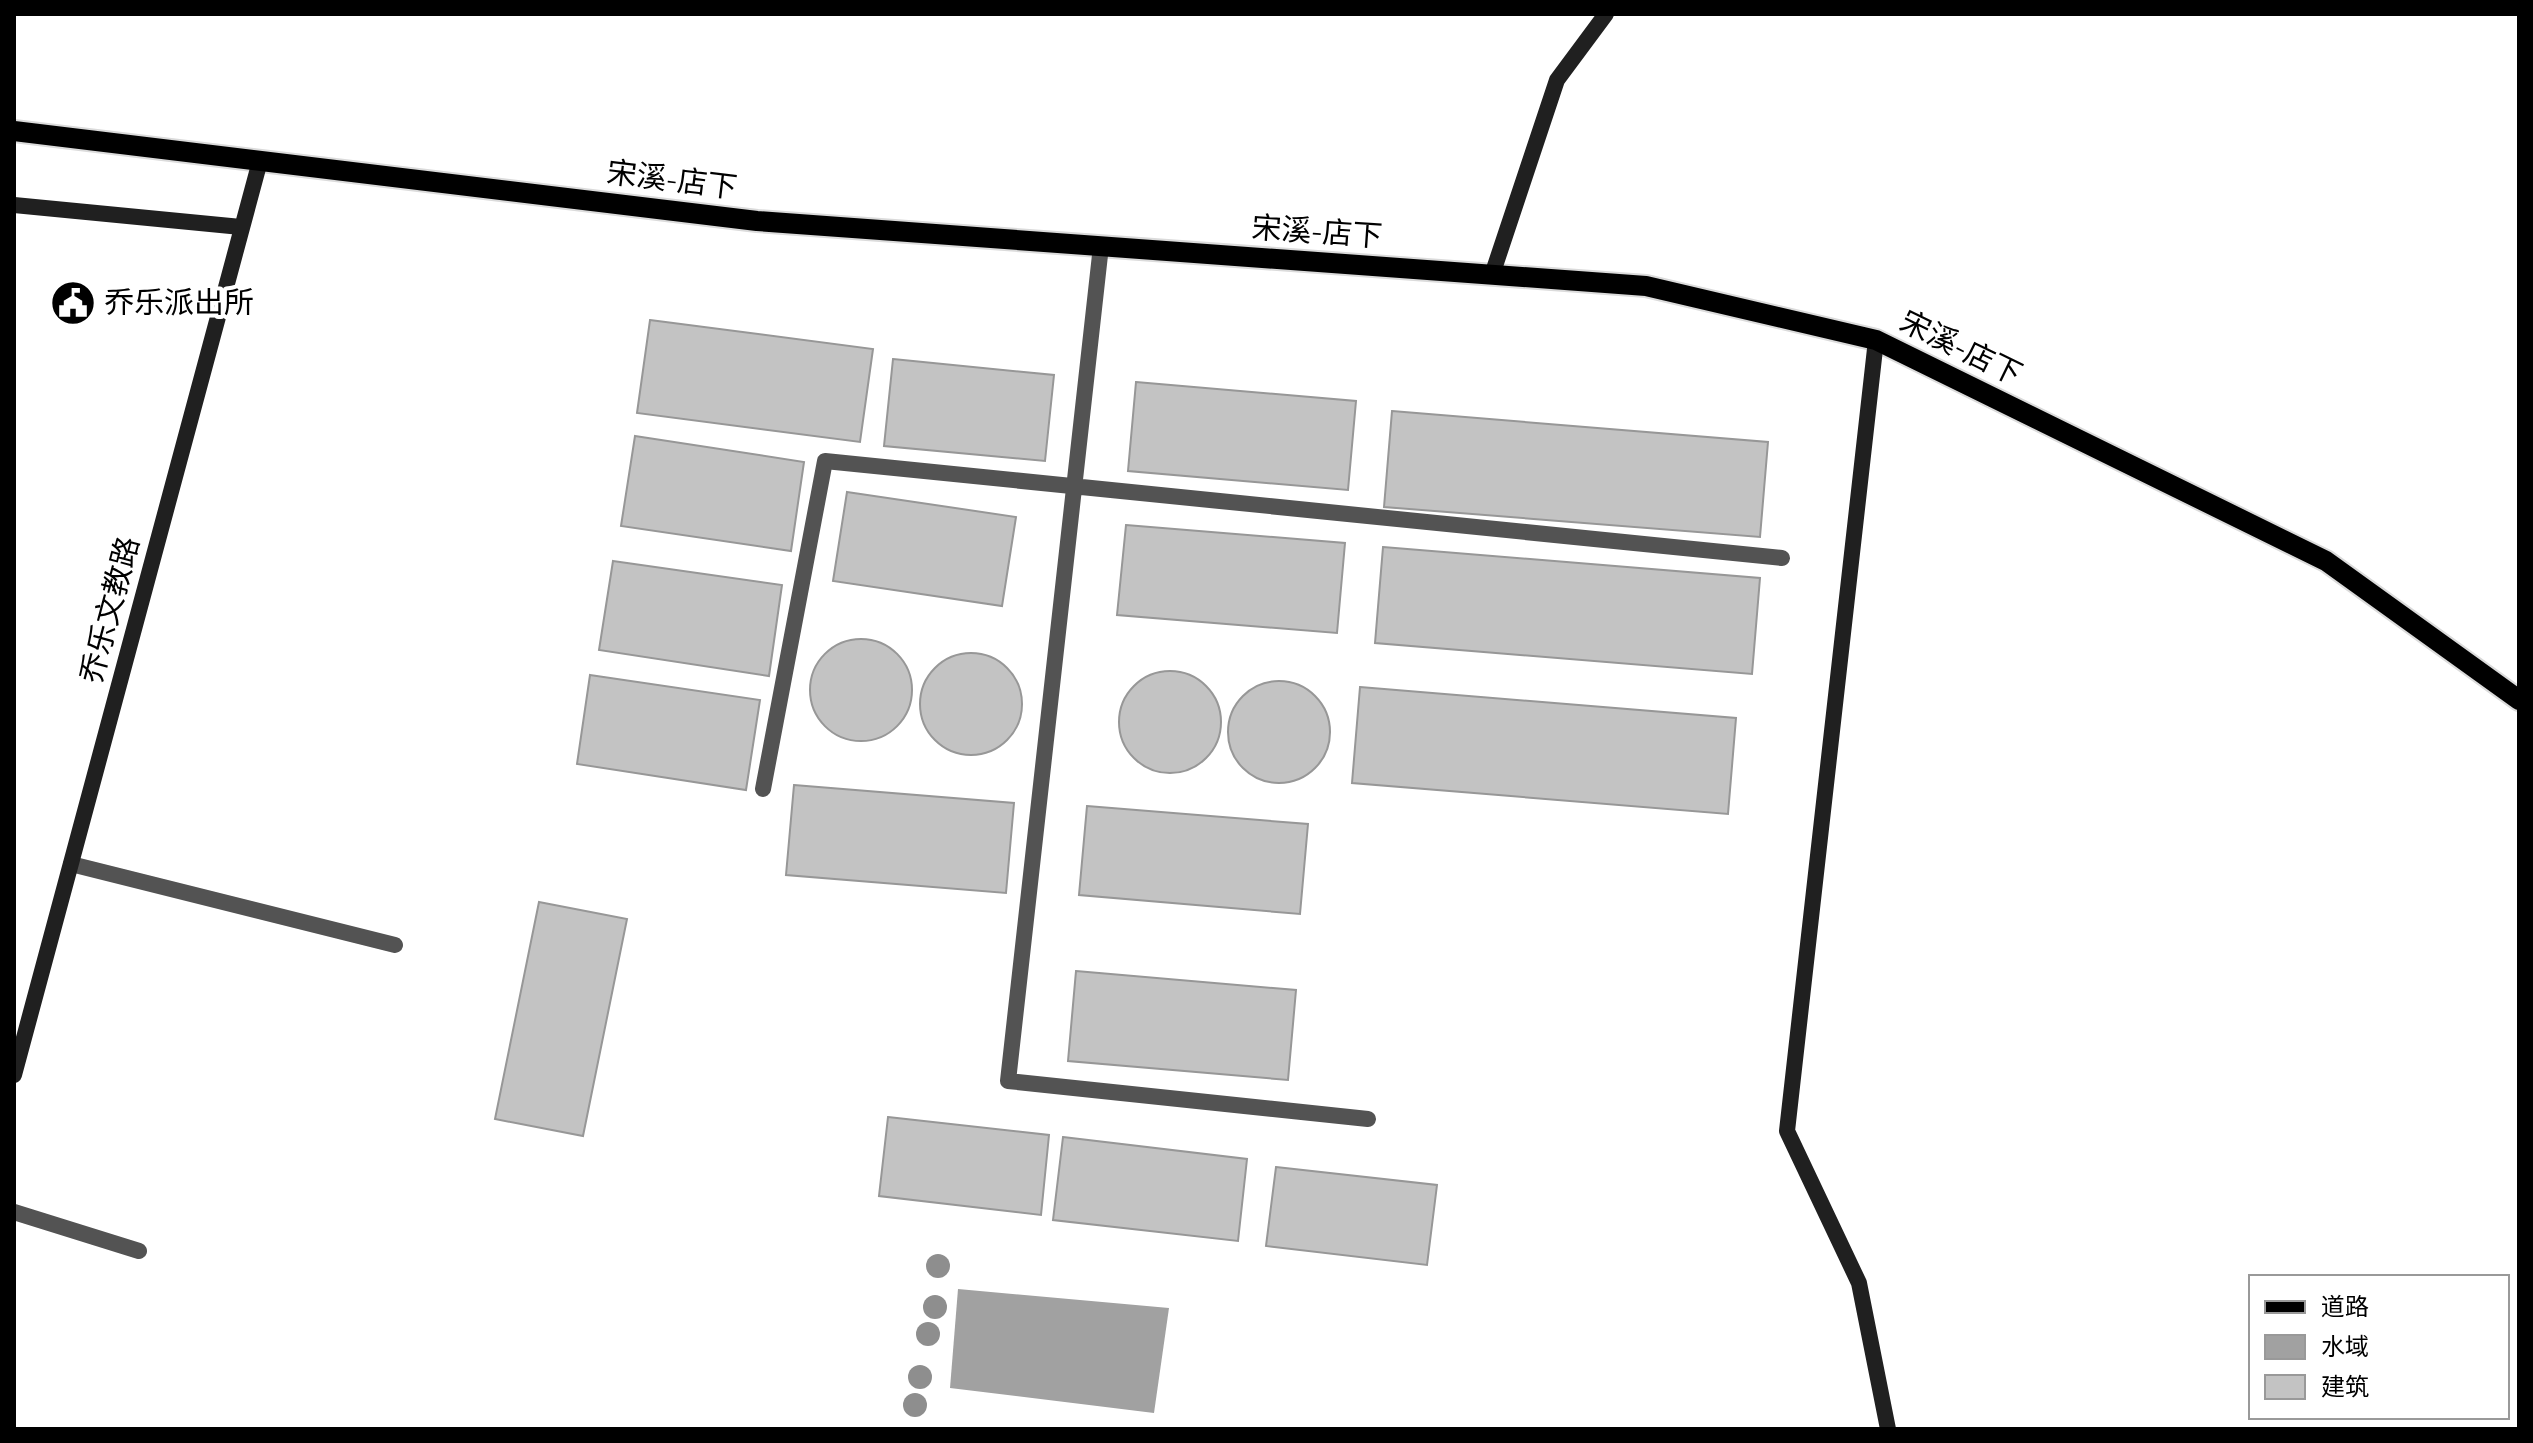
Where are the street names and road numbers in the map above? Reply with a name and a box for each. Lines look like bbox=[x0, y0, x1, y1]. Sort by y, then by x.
street label: 宋溪-店下 bbox=[605, 155, 739, 207]
street label: 宋溪-店下 bbox=[1250, 210, 1384, 256]
street label: 宋溪-店下 bbox=[1894, 304, 2027, 394]
street label: 乔乐文教路 bbox=[74, 533, 148, 687]

